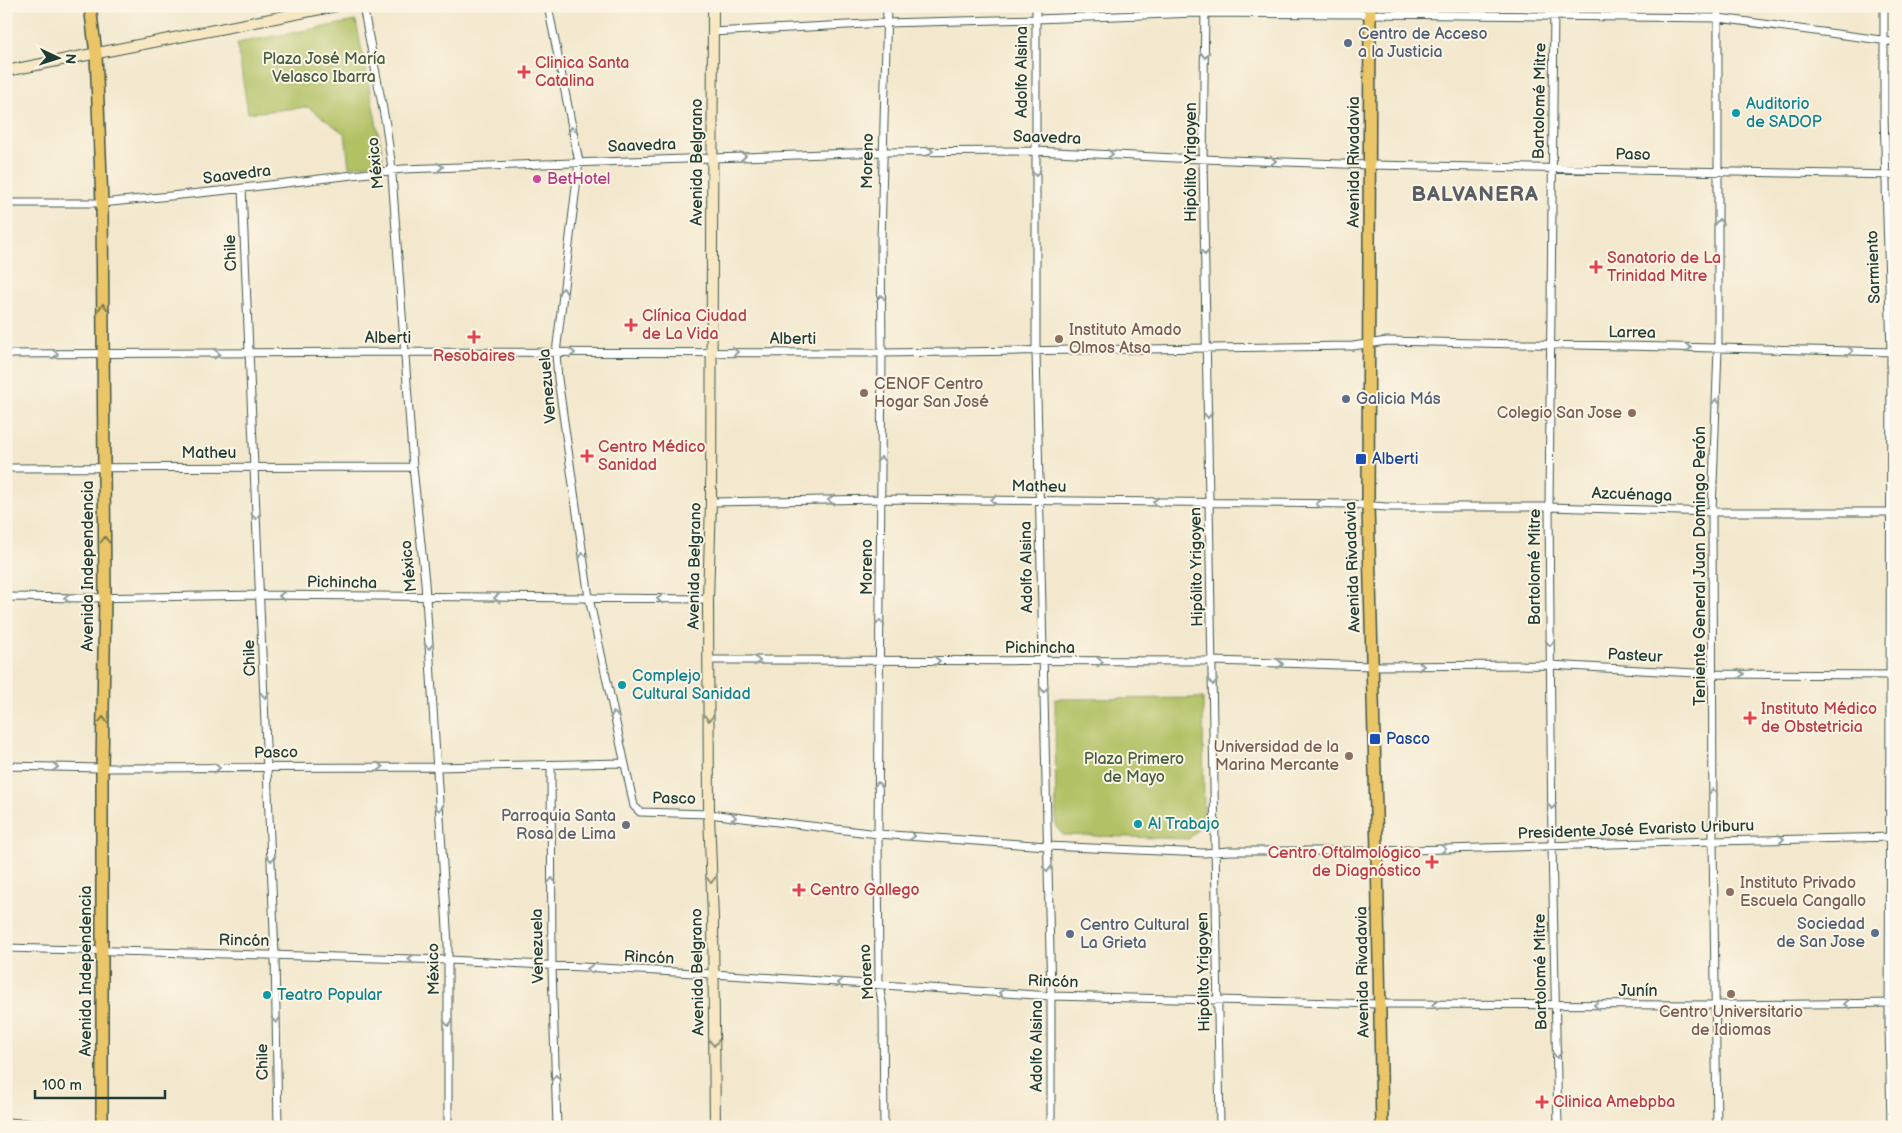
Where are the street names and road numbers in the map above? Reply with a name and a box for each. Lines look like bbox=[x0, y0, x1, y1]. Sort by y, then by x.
street label: Adolfo Alsina bbox=[1013, 26, 1032, 118]
street label: Bartolomé Mitre bbox=[1529, 42, 1551, 159]
street label: Avenida Rivadavia bbox=[1345, 96, 1364, 228]
street label: Avenida Belgrano bbox=[688, 98, 707, 226]
street label: Hipólito Yrigoyen bbox=[1182, 102, 1201, 222]
street label: Saavedra bbox=[1012, 127, 1082, 149]
street label: Moreno bbox=[858, 133, 878, 189]
street label: Saavedra bbox=[607, 135, 677, 157]
street label: México bbox=[364, 136, 388, 190]
street label: Paso bbox=[1615, 145, 1651, 165]
street label: Saavedra bbox=[202, 161, 272, 189]
street label: Sarmiento bbox=[1863, 230, 1885, 304]
street label: Chile bbox=[221, 234, 241, 272]
street label: Larrea bbox=[1608, 323, 1656, 343]
street label: Alberti bbox=[365, 329, 411, 348]
street label: Alberti bbox=[770, 330, 816, 349]
street label: Venezuela bbox=[535, 348, 561, 424]
street label: Teniente General Juan Domingo Perón bbox=[1691, 426, 1710, 706]
street label: Matheu bbox=[181, 444, 237, 463]
street label: Matheu bbox=[1011, 477, 1067, 497]
street label: Avenida Independencia bbox=[79, 480, 98, 652]
street label: Azcuénaga bbox=[1591, 484, 1673, 506]
street label: Avenida Rivadavia bbox=[1341, 501, 1365, 633]
street label: Avenida Belgrano bbox=[684, 502, 706, 630]
street label: Hipólito Yrigoyen bbox=[1186, 507, 1208, 627]
street label: Bartolomé Mitre bbox=[1526, 508, 1545, 625]
street label: Adolfo Alsina bbox=[1017, 521, 1037, 613]
street label: México bbox=[397, 539, 421, 593]
street label: Moreno bbox=[858, 539, 877, 595]
street label: Pichincha bbox=[307, 573, 377, 593]
street label: Chile bbox=[240, 639, 260, 677]
street label: Pichincha bbox=[1005, 639, 1075, 658]
street label: Pasteur bbox=[1607, 645, 1663, 667]
street label: Pasco bbox=[254, 743, 298, 763]
street label: Pasco bbox=[652, 789, 696, 809]
street label: Presidente José Evaristo Uriburu bbox=[1517, 816, 1755, 844]
street label: Avenida Independencia bbox=[77, 885, 96, 1057]
street label: Avenida Rivadavia bbox=[1352, 906, 1374, 1038]
street label: Venezuela bbox=[528, 908, 548, 984]
street label: Avenida Belgrano bbox=[687, 908, 709, 1036]
street label: Hipólito Yrigoyen bbox=[1193, 912, 1215, 1032]
street label: Bartolomé Mitre bbox=[1530, 913, 1552, 1030]
street label: Rincón bbox=[218, 931, 270, 951]
street label: México bbox=[424, 943, 444, 995]
street label: Moreno bbox=[856, 943, 878, 1001]
street label: Rincón bbox=[623, 947, 675, 969]
street label: Rincón bbox=[1027, 972, 1079, 992]
street label: Junín bbox=[1618, 982, 1658, 1001]
street label: Adolfo Alsina bbox=[1028, 1000, 1047, 1092]
street label: Chile bbox=[253, 1043, 273, 1081]

